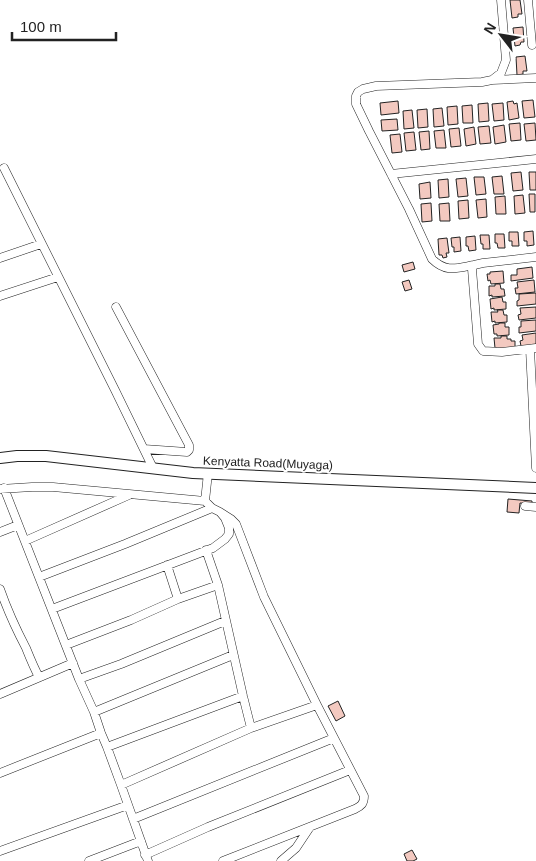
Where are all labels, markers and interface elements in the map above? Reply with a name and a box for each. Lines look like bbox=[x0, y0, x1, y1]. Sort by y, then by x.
scale bar bbox=[12, 10, 116, 42]
north arrow bbox=[476, 10, 526, 60]
text: 100 m bbox=[20, 18, 62, 35]
text: N bbox=[480, 20, 499, 37]
street label: Kenyatta Road(Muyaga) bbox=[203, 454, 333, 472]

